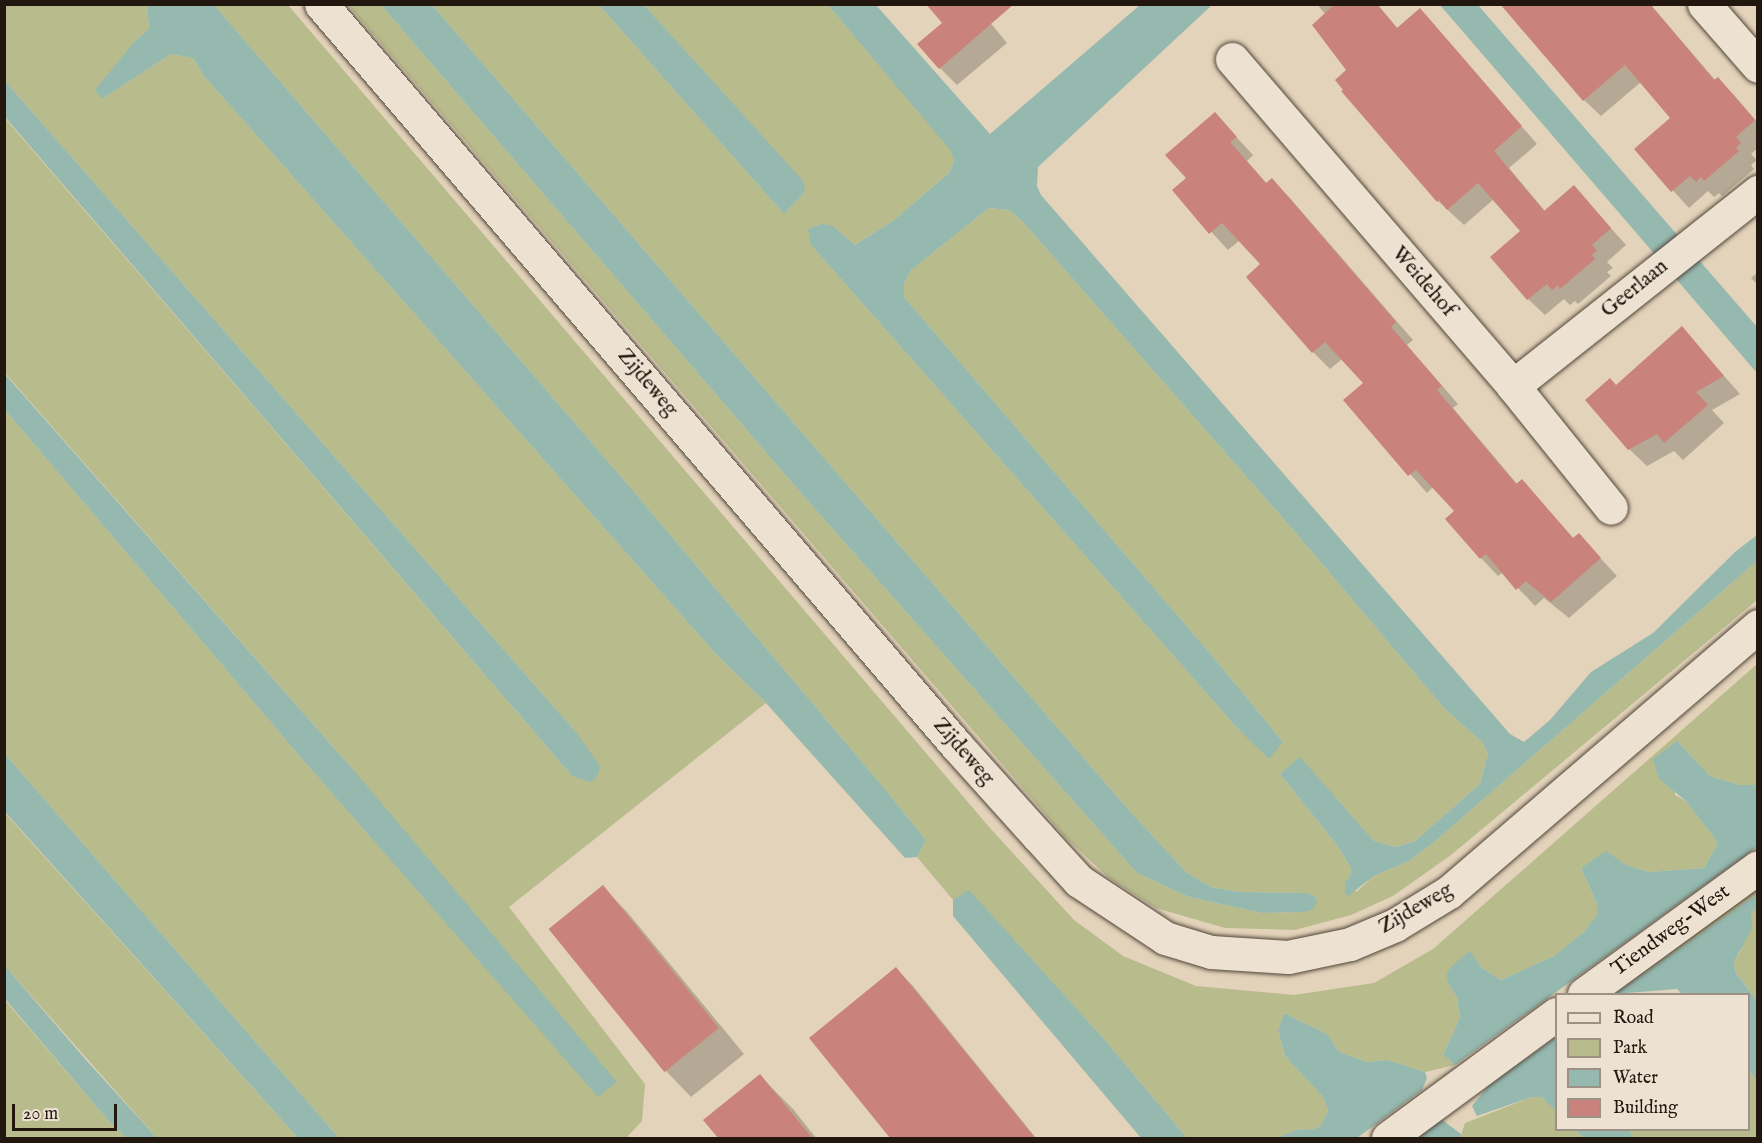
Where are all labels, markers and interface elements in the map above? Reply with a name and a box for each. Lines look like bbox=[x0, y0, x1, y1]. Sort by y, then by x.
street label: Weidehof bbox=[1386, 242, 1460, 322]
street label: Geerlaan bbox=[1596, 254, 1674, 324]
street label: Zijdeweg bbox=[611, 344, 683, 422]
street label: Zijdeweg bbox=[927, 713, 999, 791]
street label: Zijdeweg bbox=[1375, 878, 1457, 940]
street label: Tiendweg-West bbox=[1607, 880, 1735, 982]
legend bbox=[1555, 993, 1750, 1131]
text: Road bbox=[1613, 1007, 1654, 1030]
text: Park bbox=[1613, 1037, 1647, 1060]
text: Water bbox=[1613, 1067, 1658, 1090]
scale bar bbox=[15, 1092, 120, 1130]
text: Building bbox=[1613, 1097, 1678, 1120]
text: 20 m bbox=[23, 1103, 58, 1126]

